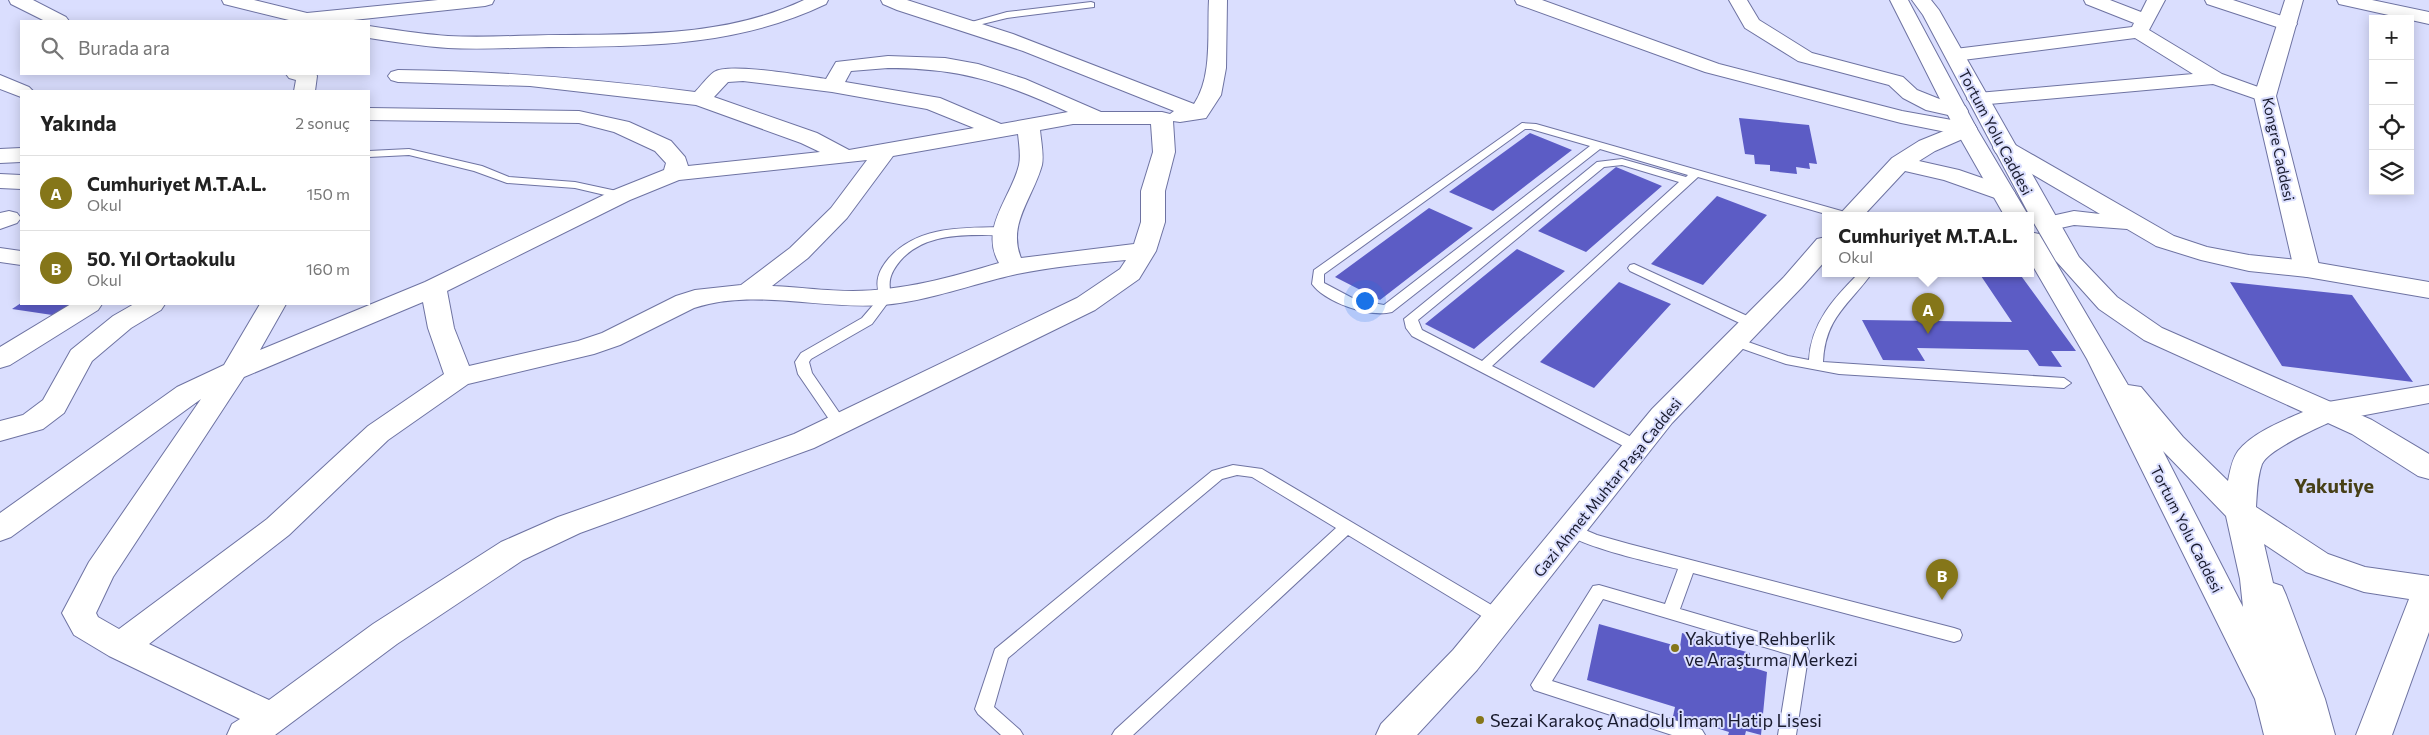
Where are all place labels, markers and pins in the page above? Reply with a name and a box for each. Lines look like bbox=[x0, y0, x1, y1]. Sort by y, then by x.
pin: A bbox=[1912, 293, 1944, 334]
pin: B bbox=[1926, 559, 1958, 600]
place label: Yakutiye Rehberlik ve Araştırma Merkezi bbox=[1685, 627, 1858, 670]
marker: Yakutiye Rehberlik ve Araştırma Merkezi bbox=[1669, 642, 1681, 654]
place label: Sezai Karakoç Anadolu İmam Hatip Lisesi bbox=[1490, 709, 1822, 731]
marker: Sezai Karakoç Anadolu İmam Hatip Lisesi bbox=[1474, 714, 1486, 726]

